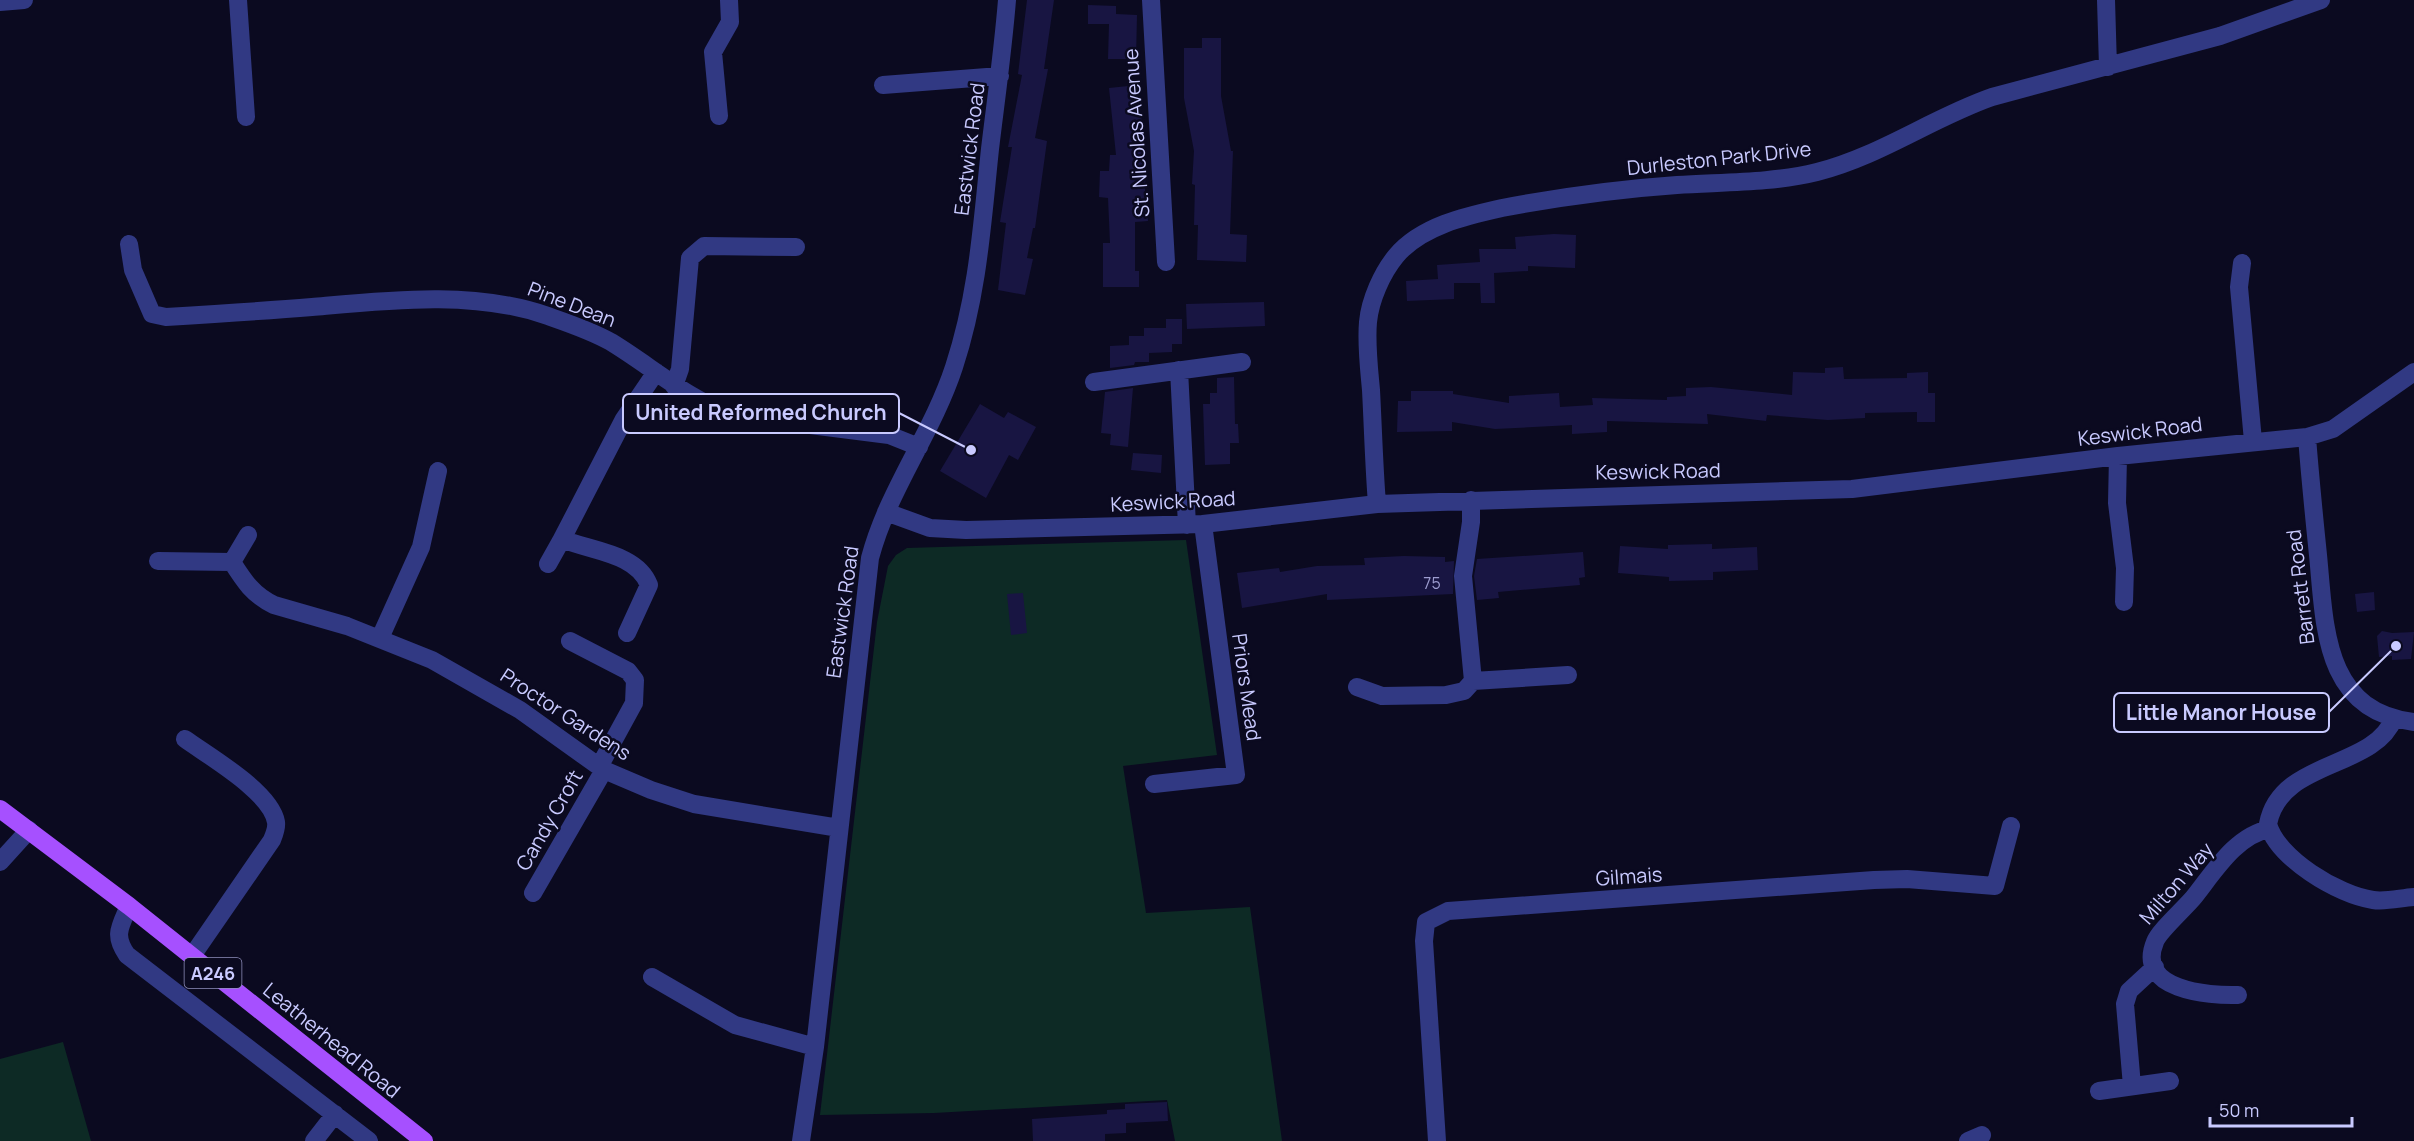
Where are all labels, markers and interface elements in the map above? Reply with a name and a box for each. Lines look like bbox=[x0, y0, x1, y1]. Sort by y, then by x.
street label: St. Nicolas Avenue bbox=[1117, 48, 1155, 218]
street label: Eastwick Road bbox=[947, 81, 991, 217]
street label: Durleston Park Drive bbox=[1625, 135, 1813, 181]
street label: Pine Dean bbox=[524, 275, 620, 333]
callout: United Reformed Church bbox=[623, 394, 899, 433]
text: United Reformed Church bbox=[635, 398, 887, 426]
street label: Keswick Road bbox=[2076, 410, 2204, 452]
street label: Keswick Road bbox=[1595, 456, 1721, 486]
street label: Keswick Road bbox=[1110, 484, 1236, 518]
street label: Barrett Road bbox=[2280, 528, 2320, 646]
street label: Eastwick Road bbox=[819, 544, 865, 680]
house number: 75 bbox=[1423, 572, 1441, 594]
street label: Priors Mead bbox=[1226, 631, 1268, 743]
street label: Proctor Gardens bbox=[496, 662, 636, 766]
callout: Little Manor House bbox=[2114, 693, 2329, 732]
text: Little Manor House bbox=[2126, 698, 2316, 726]
street label: Candy Croft bbox=[509, 765, 589, 875]
street label: Milton Way bbox=[2133, 836, 2219, 930]
street label: Gilmais bbox=[1595, 860, 1663, 892]
road number: A246 bbox=[184, 958, 242, 988]
street label: Leatherhead Road bbox=[258, 976, 406, 1104]
scale bar bbox=[2210, 1090, 2352, 1128]
text: 50 m bbox=[2219, 1098, 2259, 1122]

